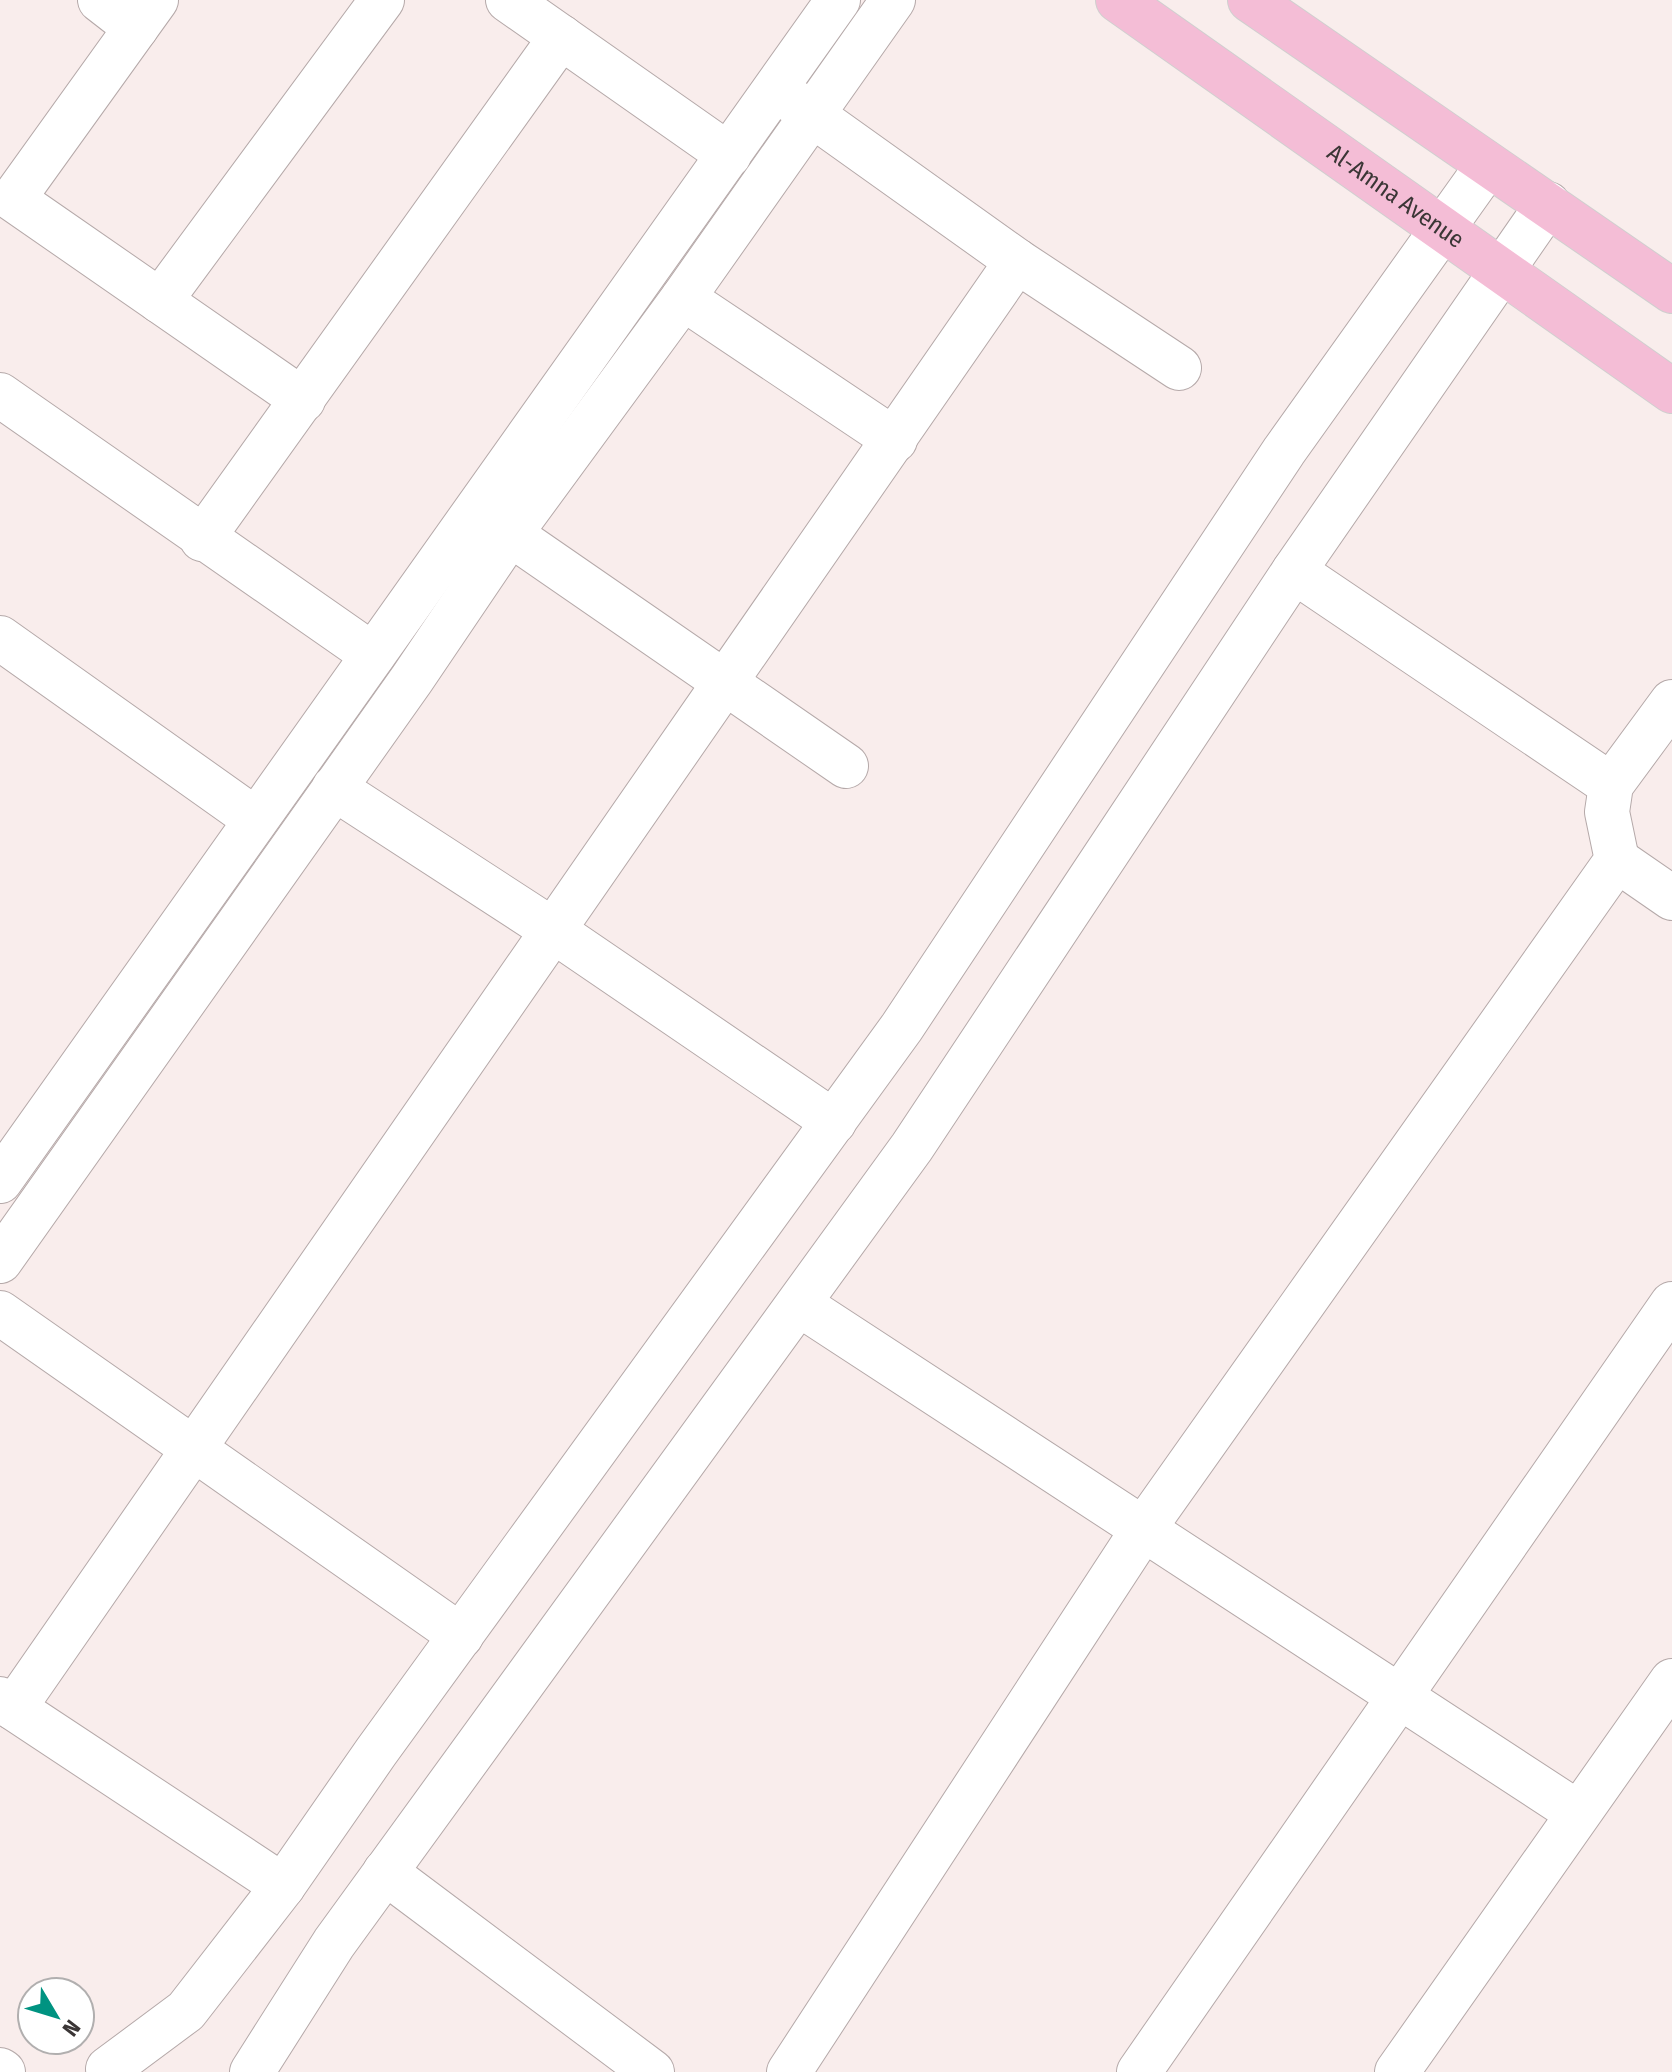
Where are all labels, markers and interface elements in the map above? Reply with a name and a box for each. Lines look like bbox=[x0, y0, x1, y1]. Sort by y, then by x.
street label: Al-Amna Avenue bbox=[1322, 138, 1469, 254]
north arrow bbox=[16, 1976, 96, 2056]
text: N bbox=[57, 2014, 86, 2042]

